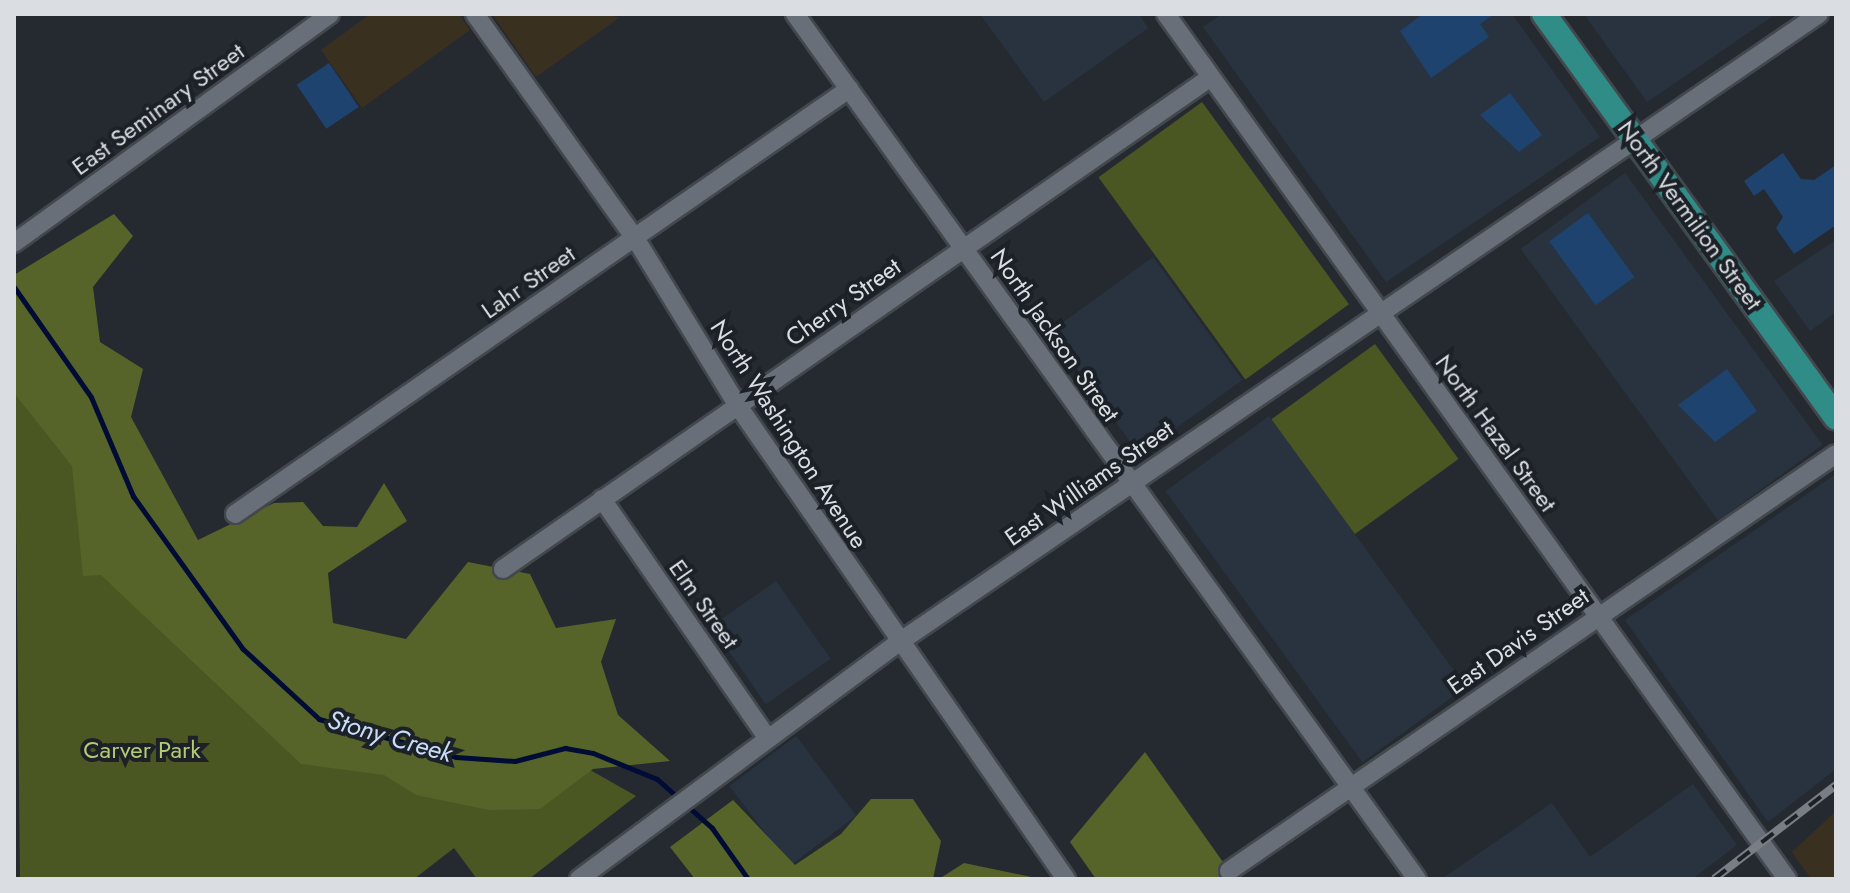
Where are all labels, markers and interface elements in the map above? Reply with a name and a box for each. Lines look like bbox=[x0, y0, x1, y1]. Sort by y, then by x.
street label: East Seminary Street bbox=[66, 37, 250, 181]
street label: North Vermilion Street bbox=[1612, 115, 1768, 315]
street label: Lahr Street bbox=[476, 239, 580, 325]
street label: North Jackson Street bbox=[985, 243, 1125, 427]
street label: Cherry Street bbox=[780, 252, 906, 352]
street label: North Washington Avenue bbox=[704, 314, 874, 554]
street label: North Hazel Street bbox=[1429, 349, 1563, 517]
street label: East Williams Street bbox=[999, 414, 1179, 552]
street label: Elm Street bbox=[663, 554, 745, 654]
street label: East Davis Street bbox=[1442, 582, 1594, 700]
water label: Stony Creek bbox=[324, 704, 456, 770]
park label: Carver Park bbox=[83, 736, 201, 764]

